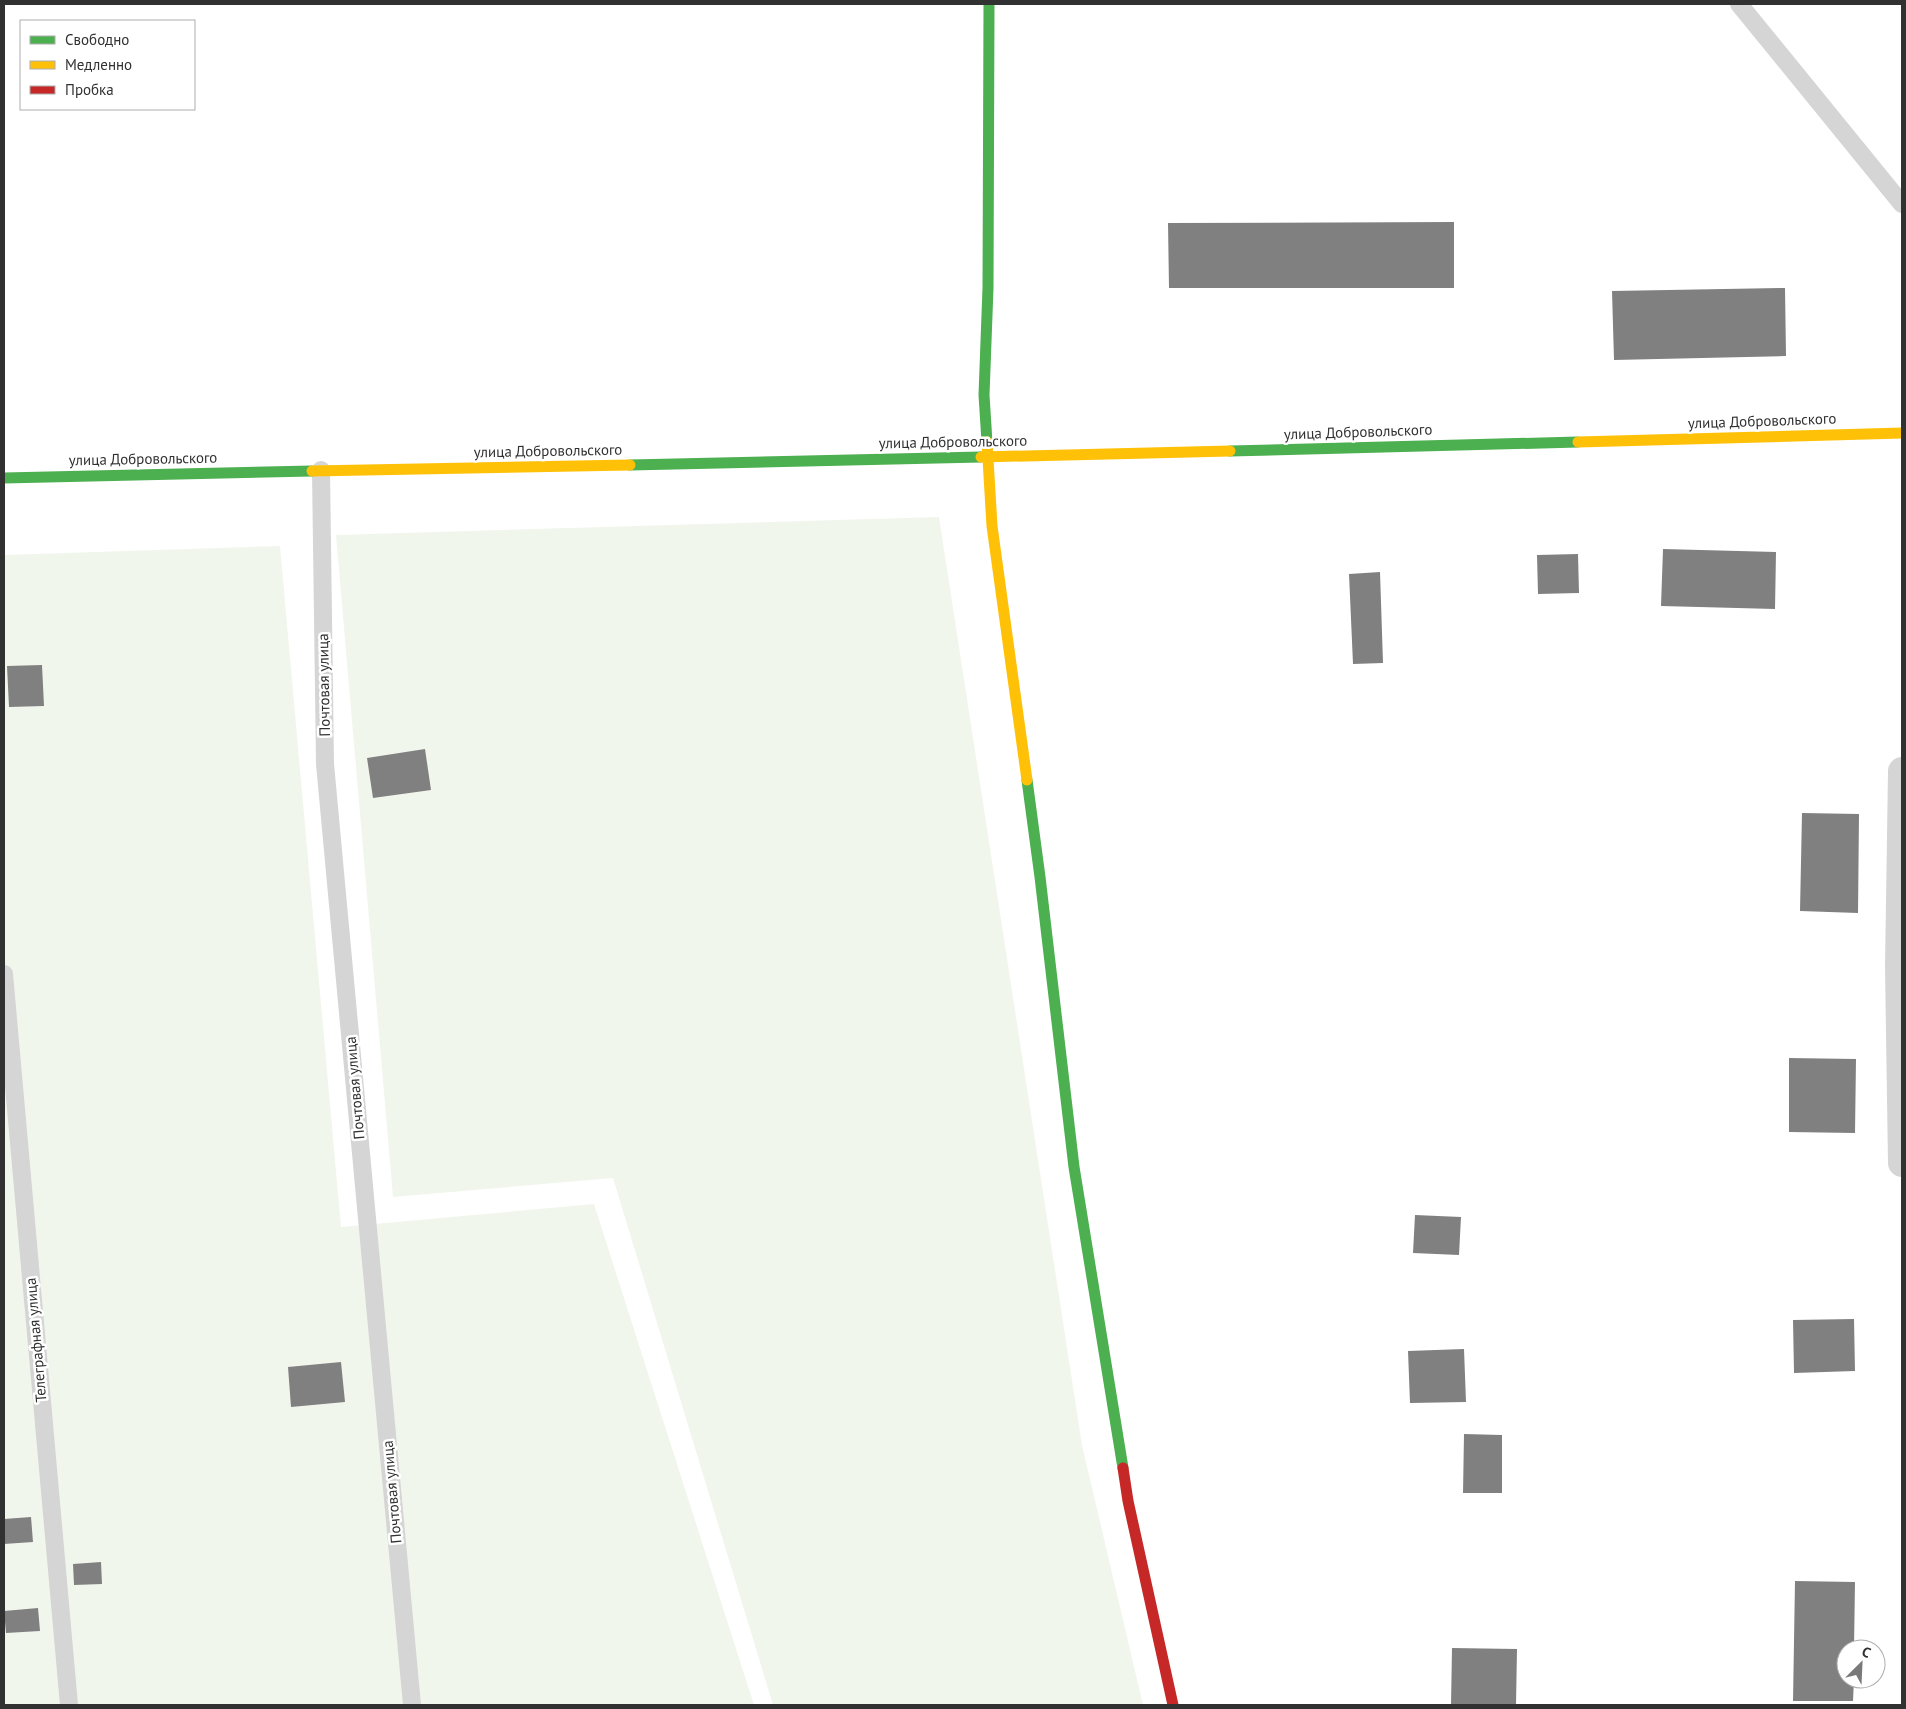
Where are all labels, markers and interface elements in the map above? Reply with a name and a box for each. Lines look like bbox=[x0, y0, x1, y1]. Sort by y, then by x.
legend bbox=[20, 20, 195, 110]
text: Свободно bbox=[65, 30, 129, 49]
text: Медленно bbox=[65, 55, 132, 74]
text: Пробка bbox=[65, 80, 114, 99]
street label: улица Добровольского bbox=[1687, 408, 1837, 433]
street label: улица Добровольского bbox=[1283, 419, 1433, 444]
street label: улица Добровольского bbox=[879, 431, 1027, 452]
street label: улица Добровольского bbox=[474, 440, 622, 461]
street label: улица Добровольского bbox=[69, 448, 217, 469]
street label: Почтовая улица bbox=[313, 633, 334, 737]
street label: Почтовая улица bbox=[341, 1036, 368, 1140]
street label: Телеграфная улица bbox=[21, 1277, 50, 1403]
street label: Почтовая улица bbox=[378, 1440, 405, 1544]
north arrow bbox=[1836, 1639, 1886, 1689]
text: С bbox=[1859, 1642, 1874, 1662]

